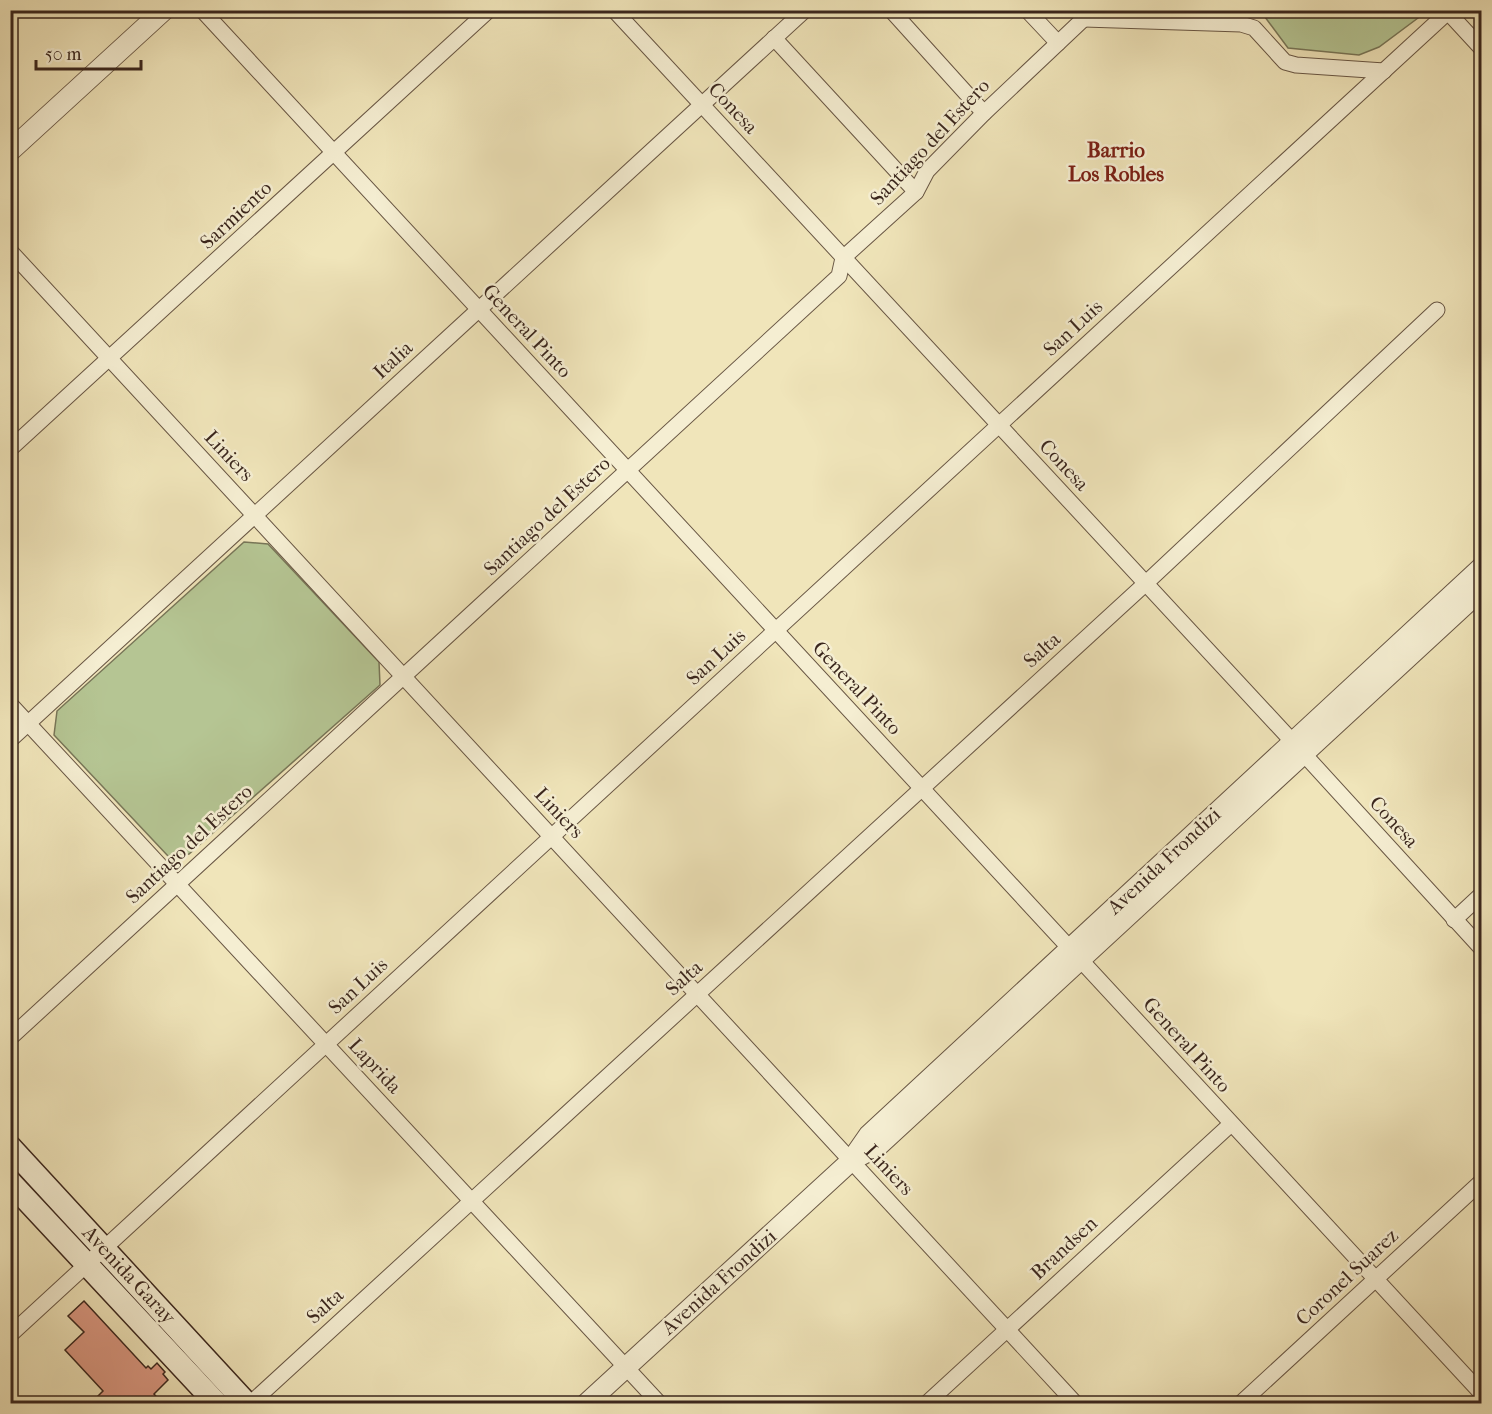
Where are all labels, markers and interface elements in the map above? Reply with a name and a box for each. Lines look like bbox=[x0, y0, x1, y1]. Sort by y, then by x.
scale bar bbox=[36, 33, 141, 71]
text: 50 m bbox=[45, 44, 82, 65]
street label: Santiago del Estero bbox=[866, 74, 994, 210]
street label: Conesa bbox=[704, 78, 763, 139]
district label: Barrio Los Robles bbox=[1068, 138, 1164, 186]
street label: Sarmiento bbox=[196, 176, 276, 254]
street label: General Pinto bbox=[478, 279, 576, 383]
street label: San Luis bbox=[1039, 295, 1107, 361]
street label: Italia bbox=[369, 336, 418, 384]
street label: Liniers bbox=[200, 426, 258, 486]
street label: Conesa bbox=[1035, 435, 1094, 496]
street label: Santiago del Estero bbox=[479, 452, 615, 580]
street label: San Luis bbox=[682, 624, 750, 690]
street label: Salta bbox=[1019, 627, 1066, 672]
street label: General Pinto bbox=[808, 636, 906, 740]
street label: Santiago del Estero bbox=[121, 780, 257, 908]
street label: Liniers bbox=[530, 783, 588, 843]
street label: Conesa bbox=[1365, 791, 1424, 853]
street label: Avenida Frondizi bbox=[1102, 803, 1225, 920]
street label: San Luis bbox=[324, 953, 392, 1019]
street label: Salta bbox=[661, 955, 708, 1000]
street label: General Pinto bbox=[1138, 993, 1236, 1097]
street label: Laprida bbox=[344, 1034, 407, 1099]
street label: Liniers bbox=[860, 1140, 918, 1200]
street label: Brandsen bbox=[1026, 1211, 1102, 1284]
street label: Avenida Garay bbox=[77, 1221, 181, 1330]
street label: Coronel Suarez bbox=[1291, 1224, 1403, 1330]
street label: Avenida Frondizi bbox=[656, 1225, 781, 1340]
street label: Salta bbox=[302, 1283, 349, 1328]

